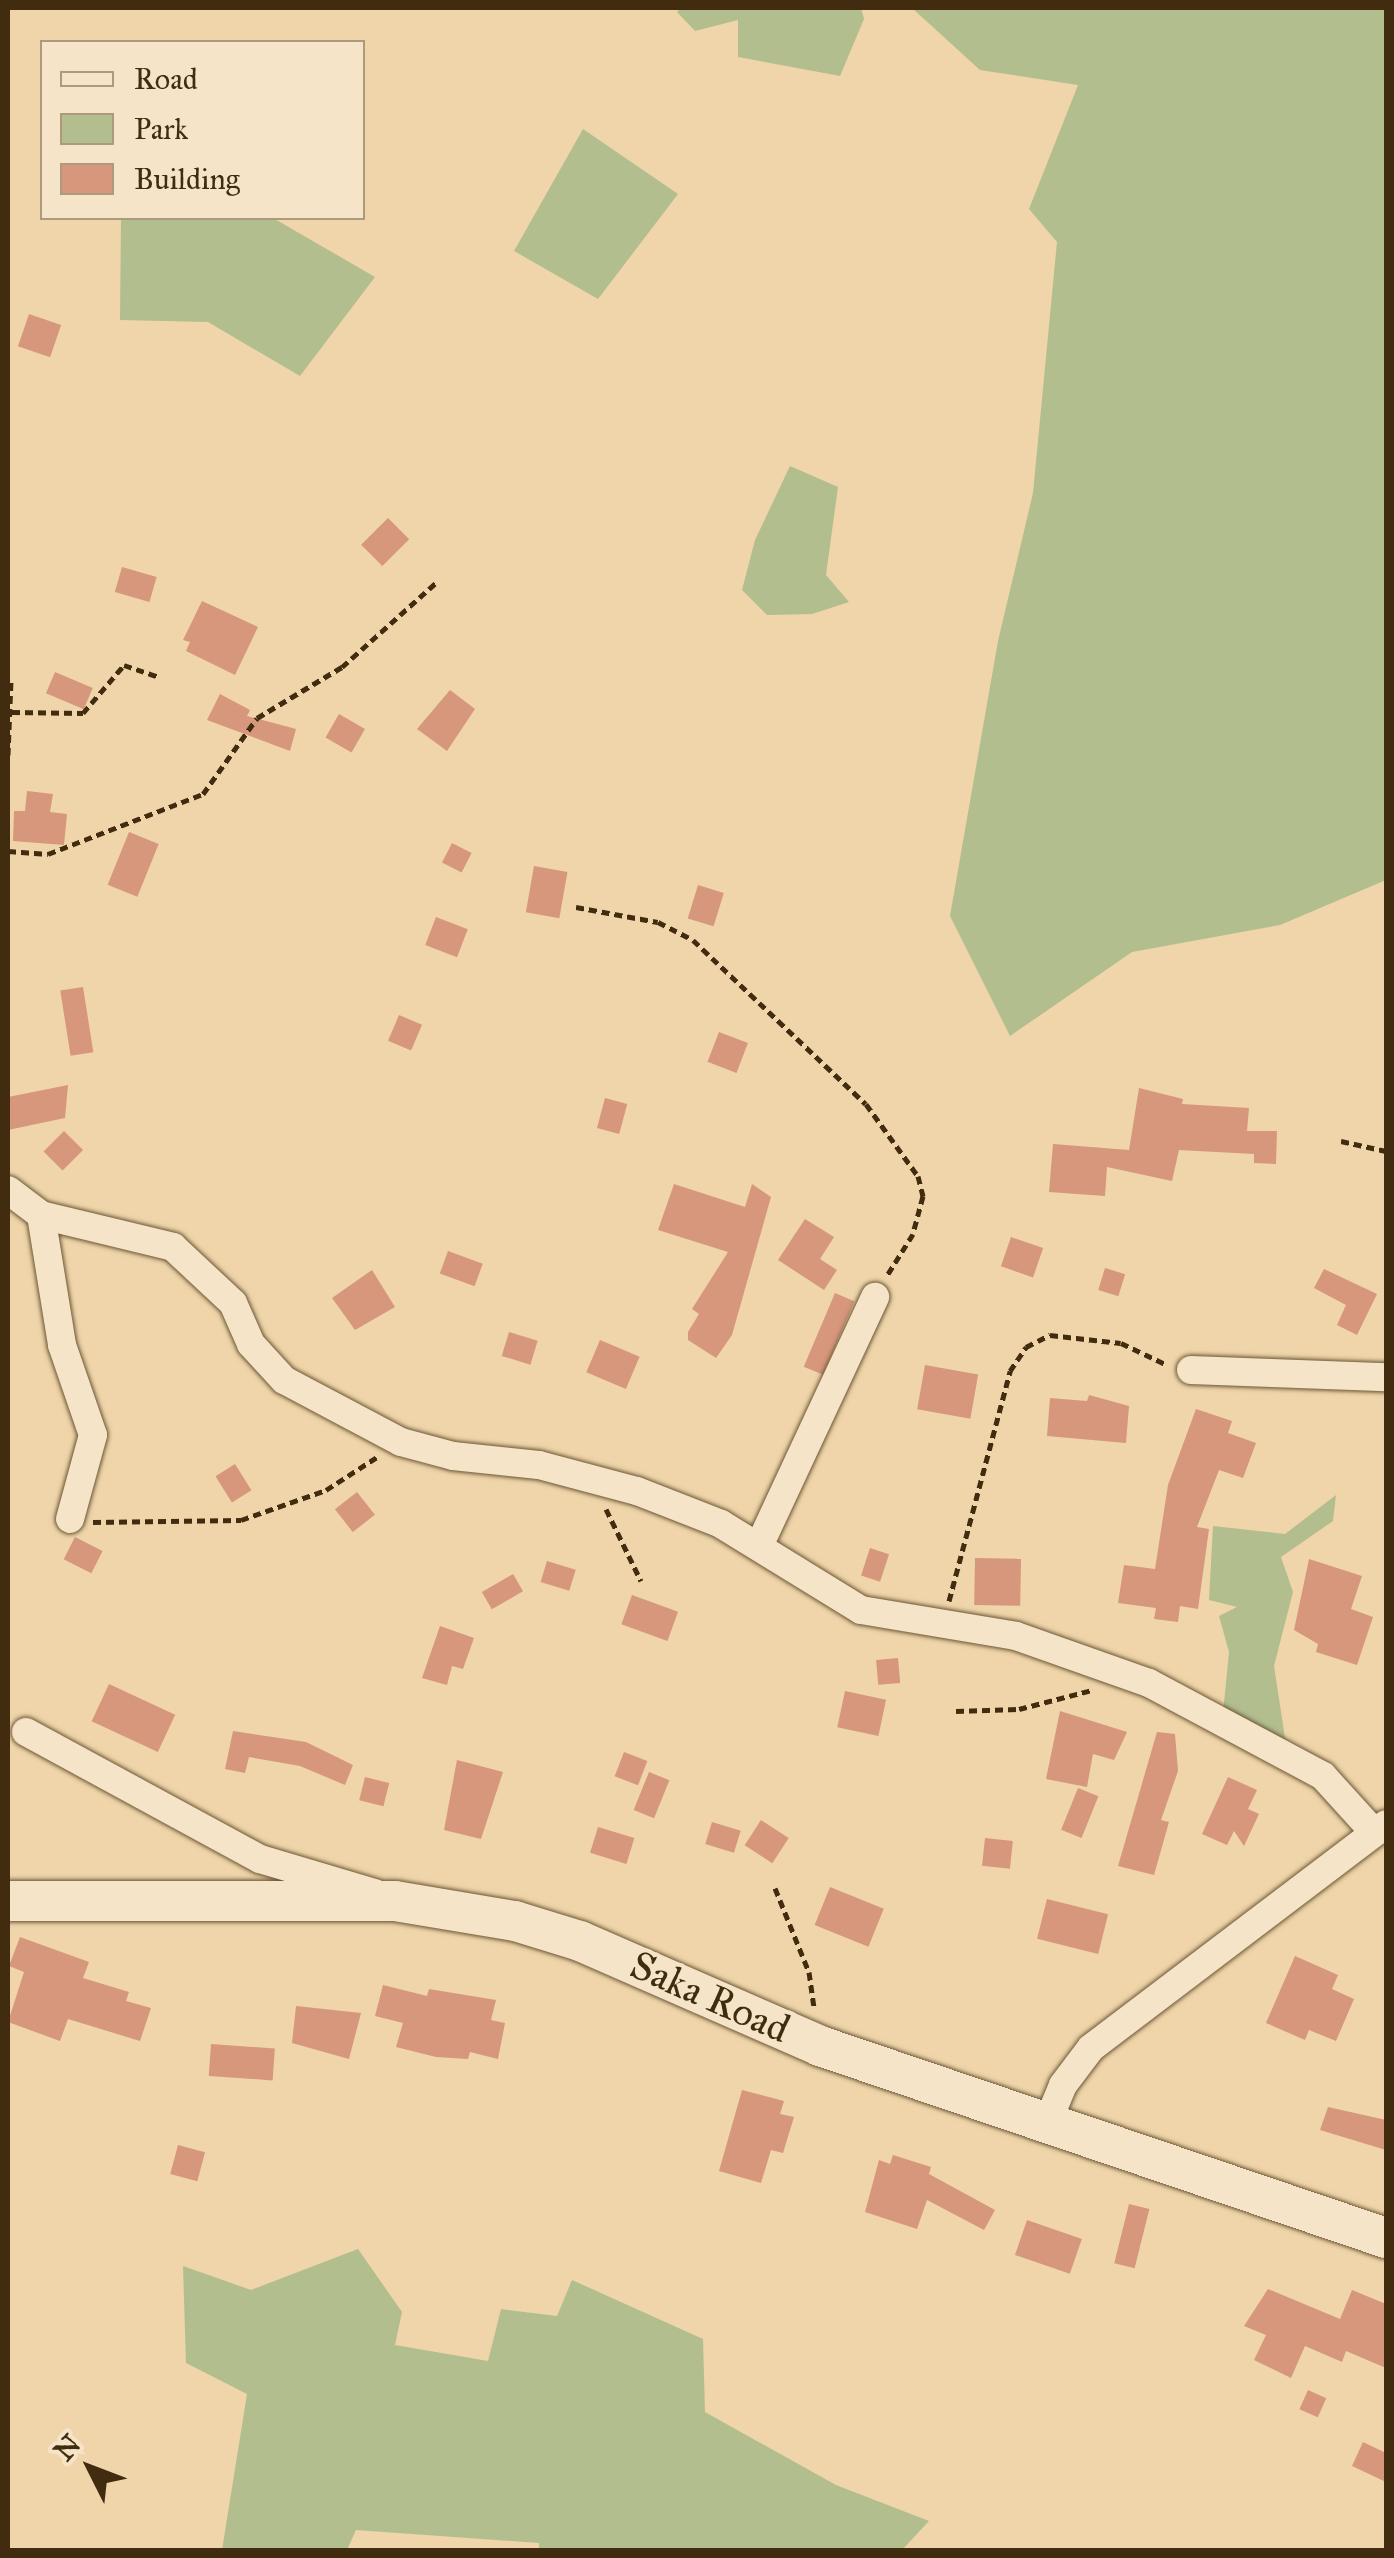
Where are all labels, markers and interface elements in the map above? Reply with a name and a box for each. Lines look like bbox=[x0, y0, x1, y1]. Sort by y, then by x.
legend bbox=[40, 40, 365, 220]
text: Road bbox=[134, 61, 198, 97]
text: Park bbox=[134, 111, 188, 147]
text: Building bbox=[134, 161, 240, 197]
street label: Saka Road bbox=[623, 1941, 797, 2053]
north arrow bbox=[40, 2418, 140, 2518]
text: N bbox=[46, 2427, 88, 2468]

